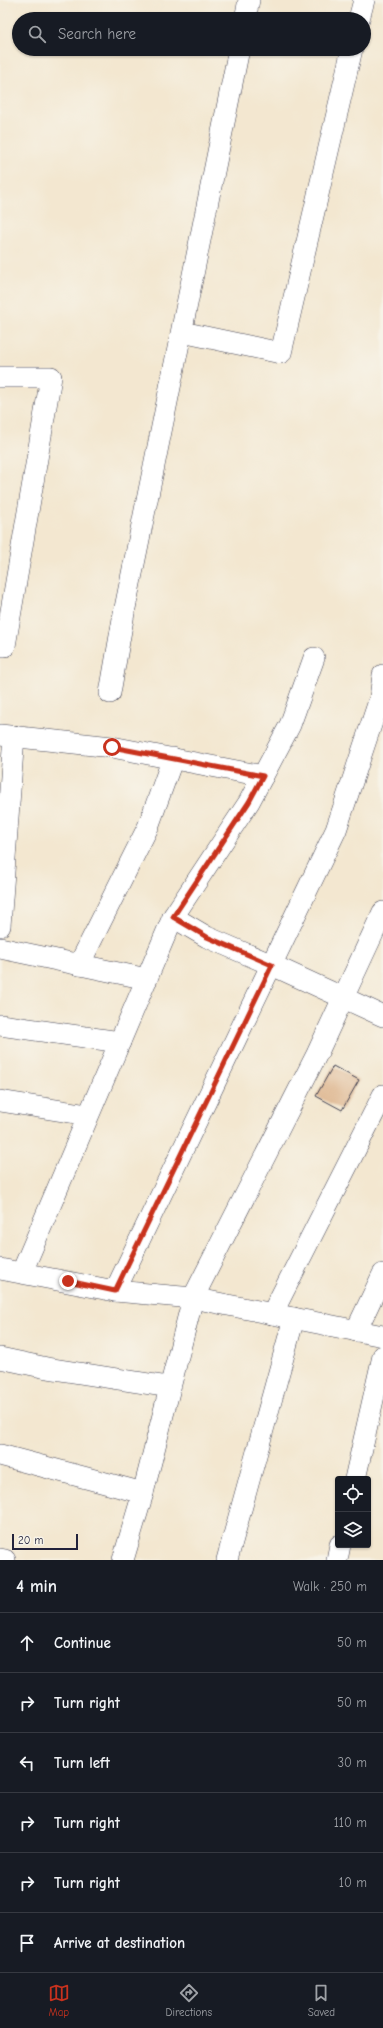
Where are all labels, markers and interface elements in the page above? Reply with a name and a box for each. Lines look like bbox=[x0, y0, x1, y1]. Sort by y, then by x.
search box bbox=[12, 12, 371, 56]
icon: search bbox=[26, 23, 48, 45]
text: Search here bbox=[58, 25, 136, 43]
route start bbox=[103, 738, 121, 756]
route end bbox=[59, 1272, 77, 1290]
map controls bbox=[335, 1476, 371, 1548]
button: locate bbox=[335, 1476, 371, 1512]
button: layers bbox=[335, 1512, 371, 1548]
scale bar bbox=[12, 1532, 78, 1551]
text: 20 m bbox=[18, 1534, 43, 1547]
text: 4 min bbox=[16, 1577, 57, 1596]
text: Walk · 250 m bbox=[293, 1579, 367, 1594]
icon: ahead bbox=[16, 1632, 38, 1654]
text: Continue bbox=[54, 1634, 111, 1652]
text: 50 m bbox=[337, 1635, 367, 1650]
icon: right bbox=[16, 1692, 38, 1714]
text: Turn right bbox=[54, 1694, 120, 1712]
text: 50 m bbox=[337, 1695, 367, 1710]
icon: left bbox=[16, 1752, 38, 1774]
text: Turn left bbox=[54, 1754, 110, 1772]
text: 30 m bbox=[337, 1755, 367, 1770]
icon: right bbox=[16, 1812, 38, 1834]
text: Turn right bbox=[54, 1814, 120, 1832]
text: 110 m bbox=[334, 1815, 367, 1830]
icon: right bbox=[16, 1872, 38, 1894]
text: Turn right bbox=[54, 1874, 120, 1892]
text: 10 m bbox=[339, 1875, 367, 1890]
icon: arrive bbox=[16, 1932, 38, 1954]
text: Arrive at destination bbox=[54, 1934, 185, 1952]
tab: Map bbox=[48, 1982, 70, 2019]
tab: Directions bbox=[166, 1982, 212, 2019]
tab: Saved bbox=[308, 1982, 335, 2019]

